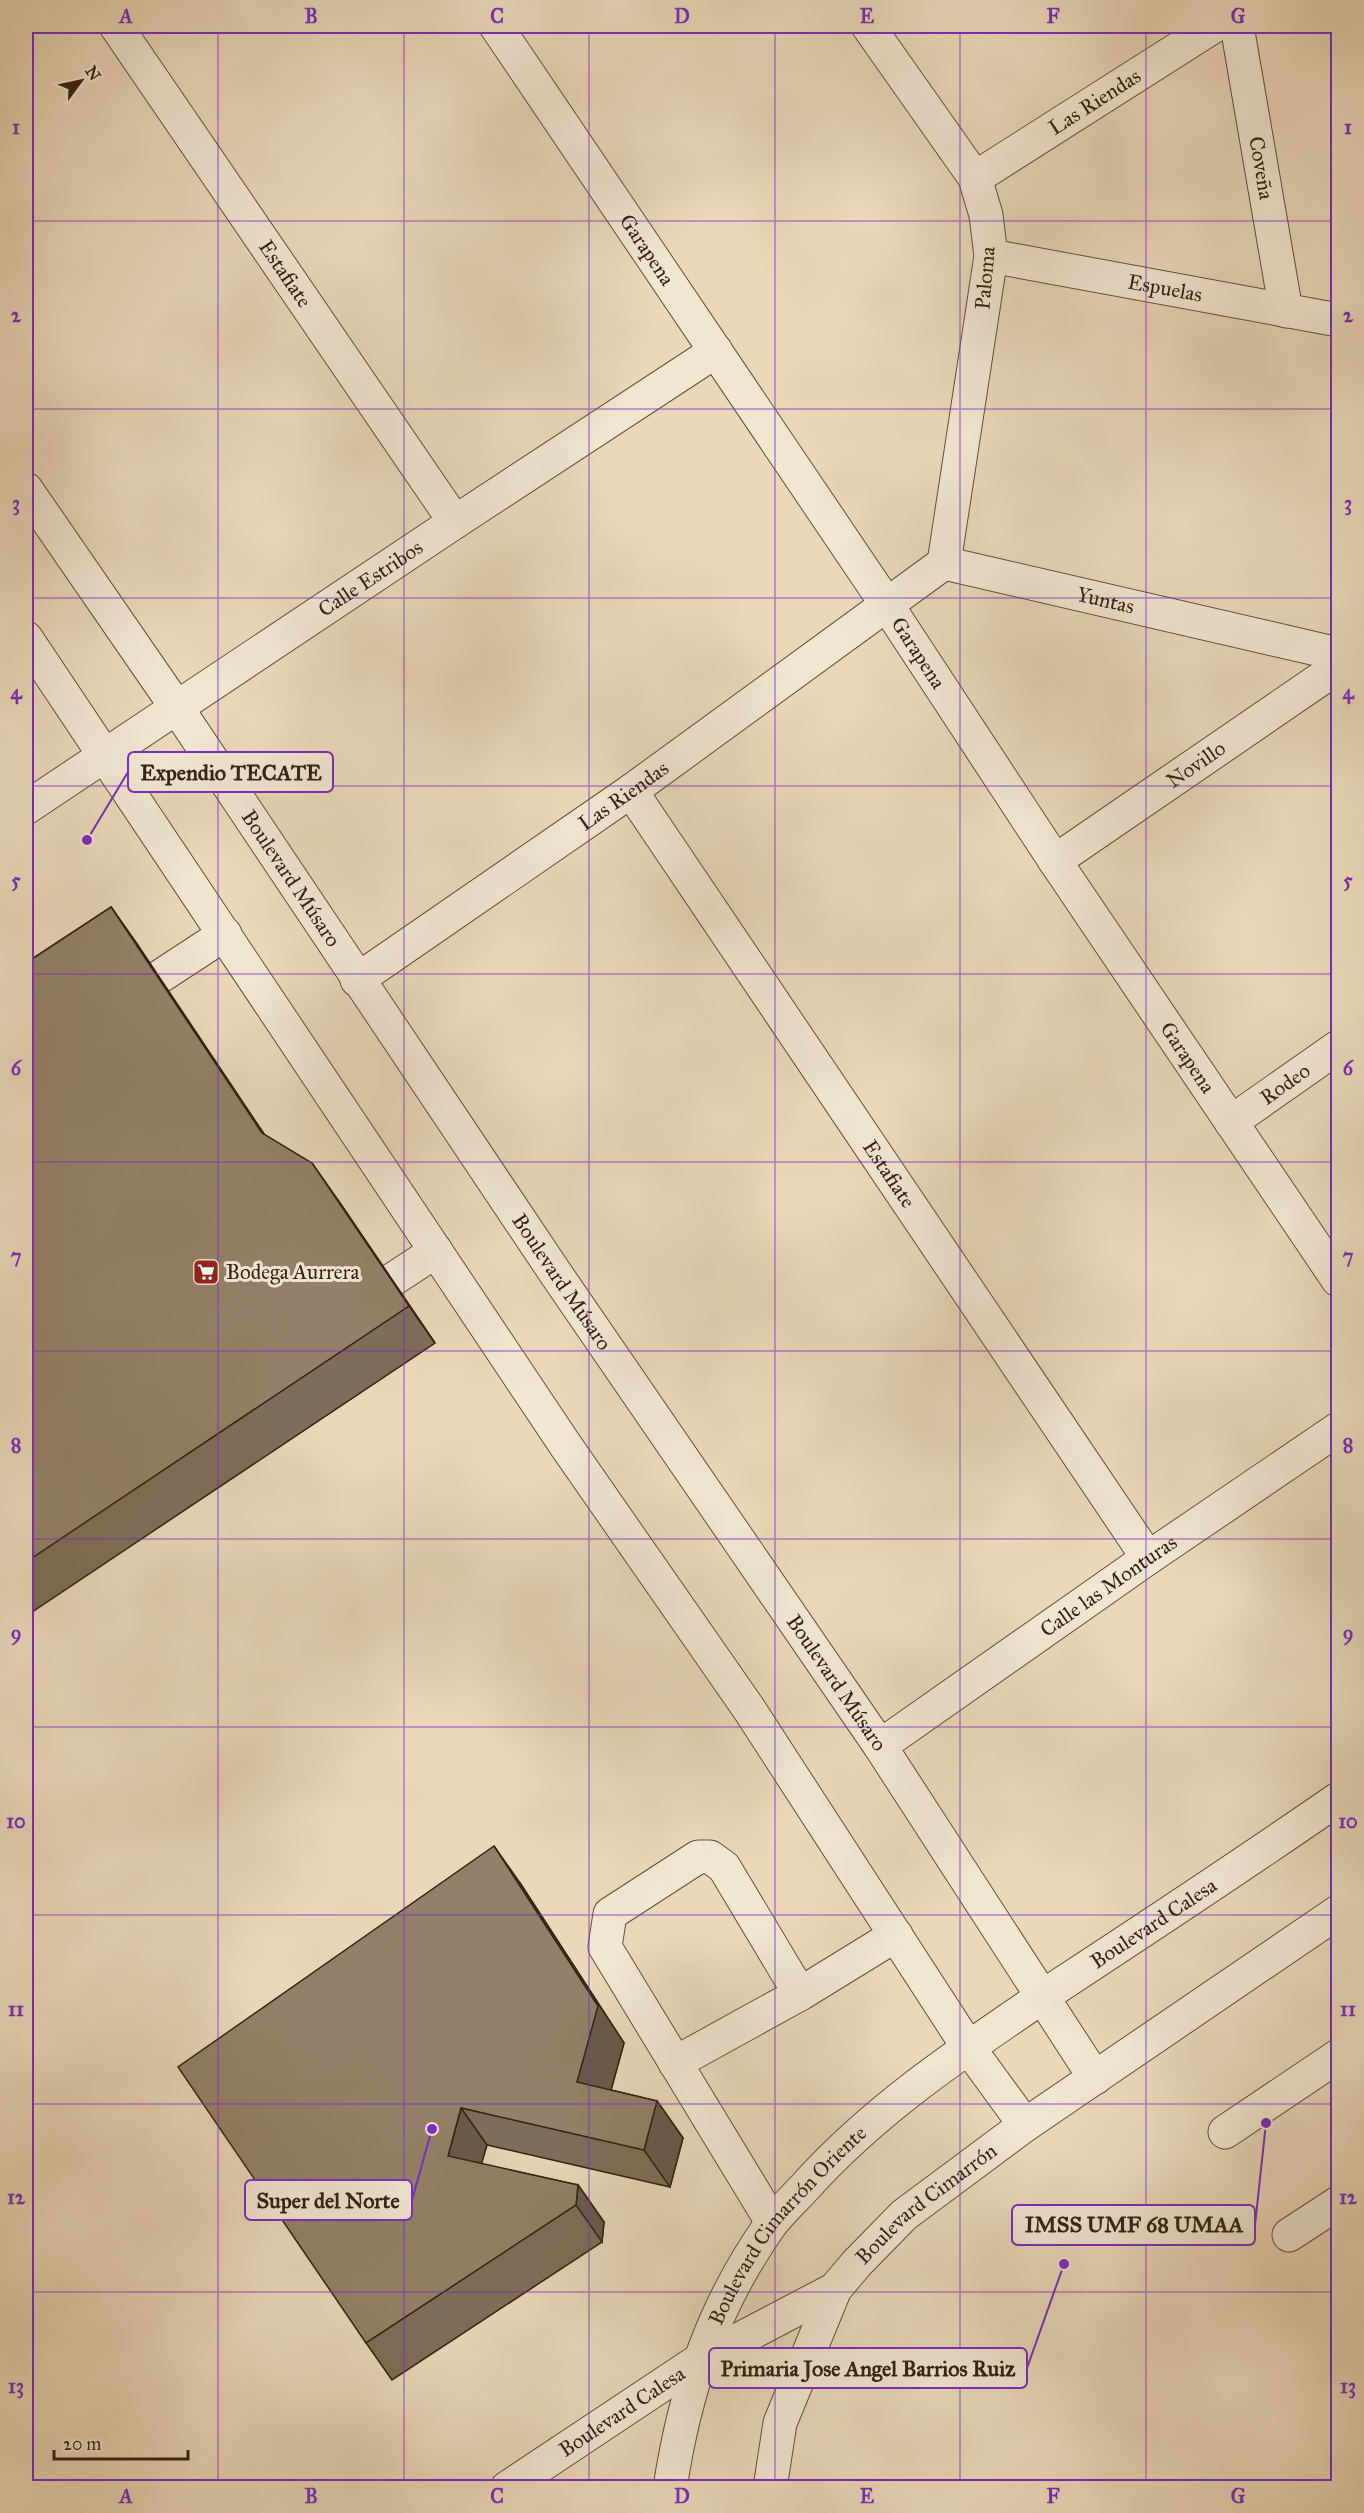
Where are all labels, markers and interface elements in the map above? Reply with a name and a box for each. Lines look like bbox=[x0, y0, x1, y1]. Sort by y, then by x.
text: A bbox=[117, 4, 133, 28]
text: B bbox=[304, 4, 318, 28]
text: C bbox=[490, 4, 504, 28]
text: D bbox=[674, 4, 690, 28]
text: E bbox=[860, 4, 875, 28]
text: F bbox=[1046, 4, 1060, 28]
text: G bbox=[1231, 4, 1246, 28]
north arrow bbox=[51, 51, 111, 111]
text: N bbox=[81, 62, 105, 84]
street label: Las Riendas bbox=[1044, 63, 1146, 141]
text: 1 bbox=[12, 115, 20, 139]
text: 1 bbox=[1344, 115, 1352, 139]
street label: Coveña bbox=[1243, 134, 1280, 202]
street label: Garapena bbox=[614, 209, 680, 290]
street label: Estafiate bbox=[253, 235, 318, 313]
street label: Paloma bbox=[969, 245, 1001, 311]
street label: Espuelas bbox=[1126, 268, 1204, 308]
text: 2 bbox=[11, 303, 22, 327]
text: 2 bbox=[1343, 303, 1354, 327]
text: 3 bbox=[12, 491, 20, 516]
text: 3 bbox=[1344, 491, 1352, 516]
street label: Calle Estribos bbox=[313, 534, 428, 622]
street label: Yuntas bbox=[1074, 581, 1137, 620]
street label: Garapena bbox=[886, 612, 951, 694]
text: 4 bbox=[10, 680, 22, 705]
text: 4 bbox=[1342, 680, 1354, 705]
street label: Novillo bbox=[1161, 735, 1231, 794]
callout: Expendio TECATE bbox=[128, 752, 333, 792]
street label: Las Riendas bbox=[573, 755, 674, 836]
text: Expendio TECATE bbox=[140, 759, 322, 786]
street label: Boulevard Músaro bbox=[236, 805, 346, 952]
text: 5 bbox=[11, 868, 21, 892]
text: 5 bbox=[1343, 868, 1353, 892]
street label: Garapena bbox=[1154, 1017, 1221, 1098]
text: 6 bbox=[11, 1056, 23, 1080]
text: 6 bbox=[1343, 1056, 1355, 1080]
street label: Rodeo bbox=[1255, 1057, 1315, 1111]
street label: Estafiate bbox=[857, 1135, 921, 1213]
street label: Boulevard Músaro bbox=[506, 1209, 618, 1355]
text: 7 bbox=[11, 1244, 22, 1268]
text: 7 bbox=[1343, 1244, 1354, 1268]
supermarket icon: Bodega Aurrera bbox=[191, 1257, 221, 1287]
place label: Bodega Aurrera bbox=[226, 1259, 359, 1285]
text: 8 bbox=[11, 1433, 21, 1457]
text: 8 bbox=[1343, 1433, 1353, 1457]
street label: Calle las Monturas bbox=[1035, 1529, 1182, 1643]
street label: Boulevard Músaro bbox=[781, 1610, 893, 1756]
text: 9 bbox=[11, 1621, 21, 1646]
text: 9 bbox=[1343, 1621, 1353, 1646]
text: 10 bbox=[6, 1809, 26, 1833]
text: 10 bbox=[1338, 1809, 1358, 1833]
street label: Boulevard Calesa bbox=[1086, 1872, 1222, 1974]
text: 11 bbox=[8, 1997, 24, 2021]
text: 11 bbox=[1340, 1997, 1356, 2021]
street label: Boulevard Cimarrón Oriente bbox=[703, 2120, 872, 2329]
street label: Boulevard Cimarrón bbox=[850, 2138, 1002, 2270]
callout: Super del Norte bbox=[245, 2180, 412, 2220]
text: 12 bbox=[7, 2185, 26, 2209]
text: 12 bbox=[1339, 2185, 1358, 2209]
text: Super del Norte bbox=[256, 2187, 400, 2214]
callout: IMSS UMF 68 UMAA bbox=[1012, 2205, 1255, 2245]
text: IMSS UMF 68 UMAA bbox=[1025, 2211, 1244, 2238]
callout: Primaria Jose Angel Barrios Ruiz bbox=[709, 2348, 1027, 2388]
text: Primaria Jose Angel Barrios Ruiz bbox=[721, 2355, 1016, 2383]
street label: Boulevard Calesa bbox=[554, 2360, 690, 2463]
text: 13 bbox=[8, 2374, 24, 2399]
text: 13 bbox=[1340, 2374, 1356, 2399]
scale bar bbox=[54, 2423, 188, 2461]
text: 20 m bbox=[63, 2433, 101, 2455]
text: A bbox=[117, 2484, 133, 2508]
text: B bbox=[304, 2484, 318, 2508]
text: C bbox=[490, 2484, 504, 2508]
text: D bbox=[674, 2484, 690, 2508]
text: E bbox=[860, 2484, 875, 2508]
text: F bbox=[1046, 2484, 1060, 2508]
text: G bbox=[1231, 2484, 1246, 2508]

